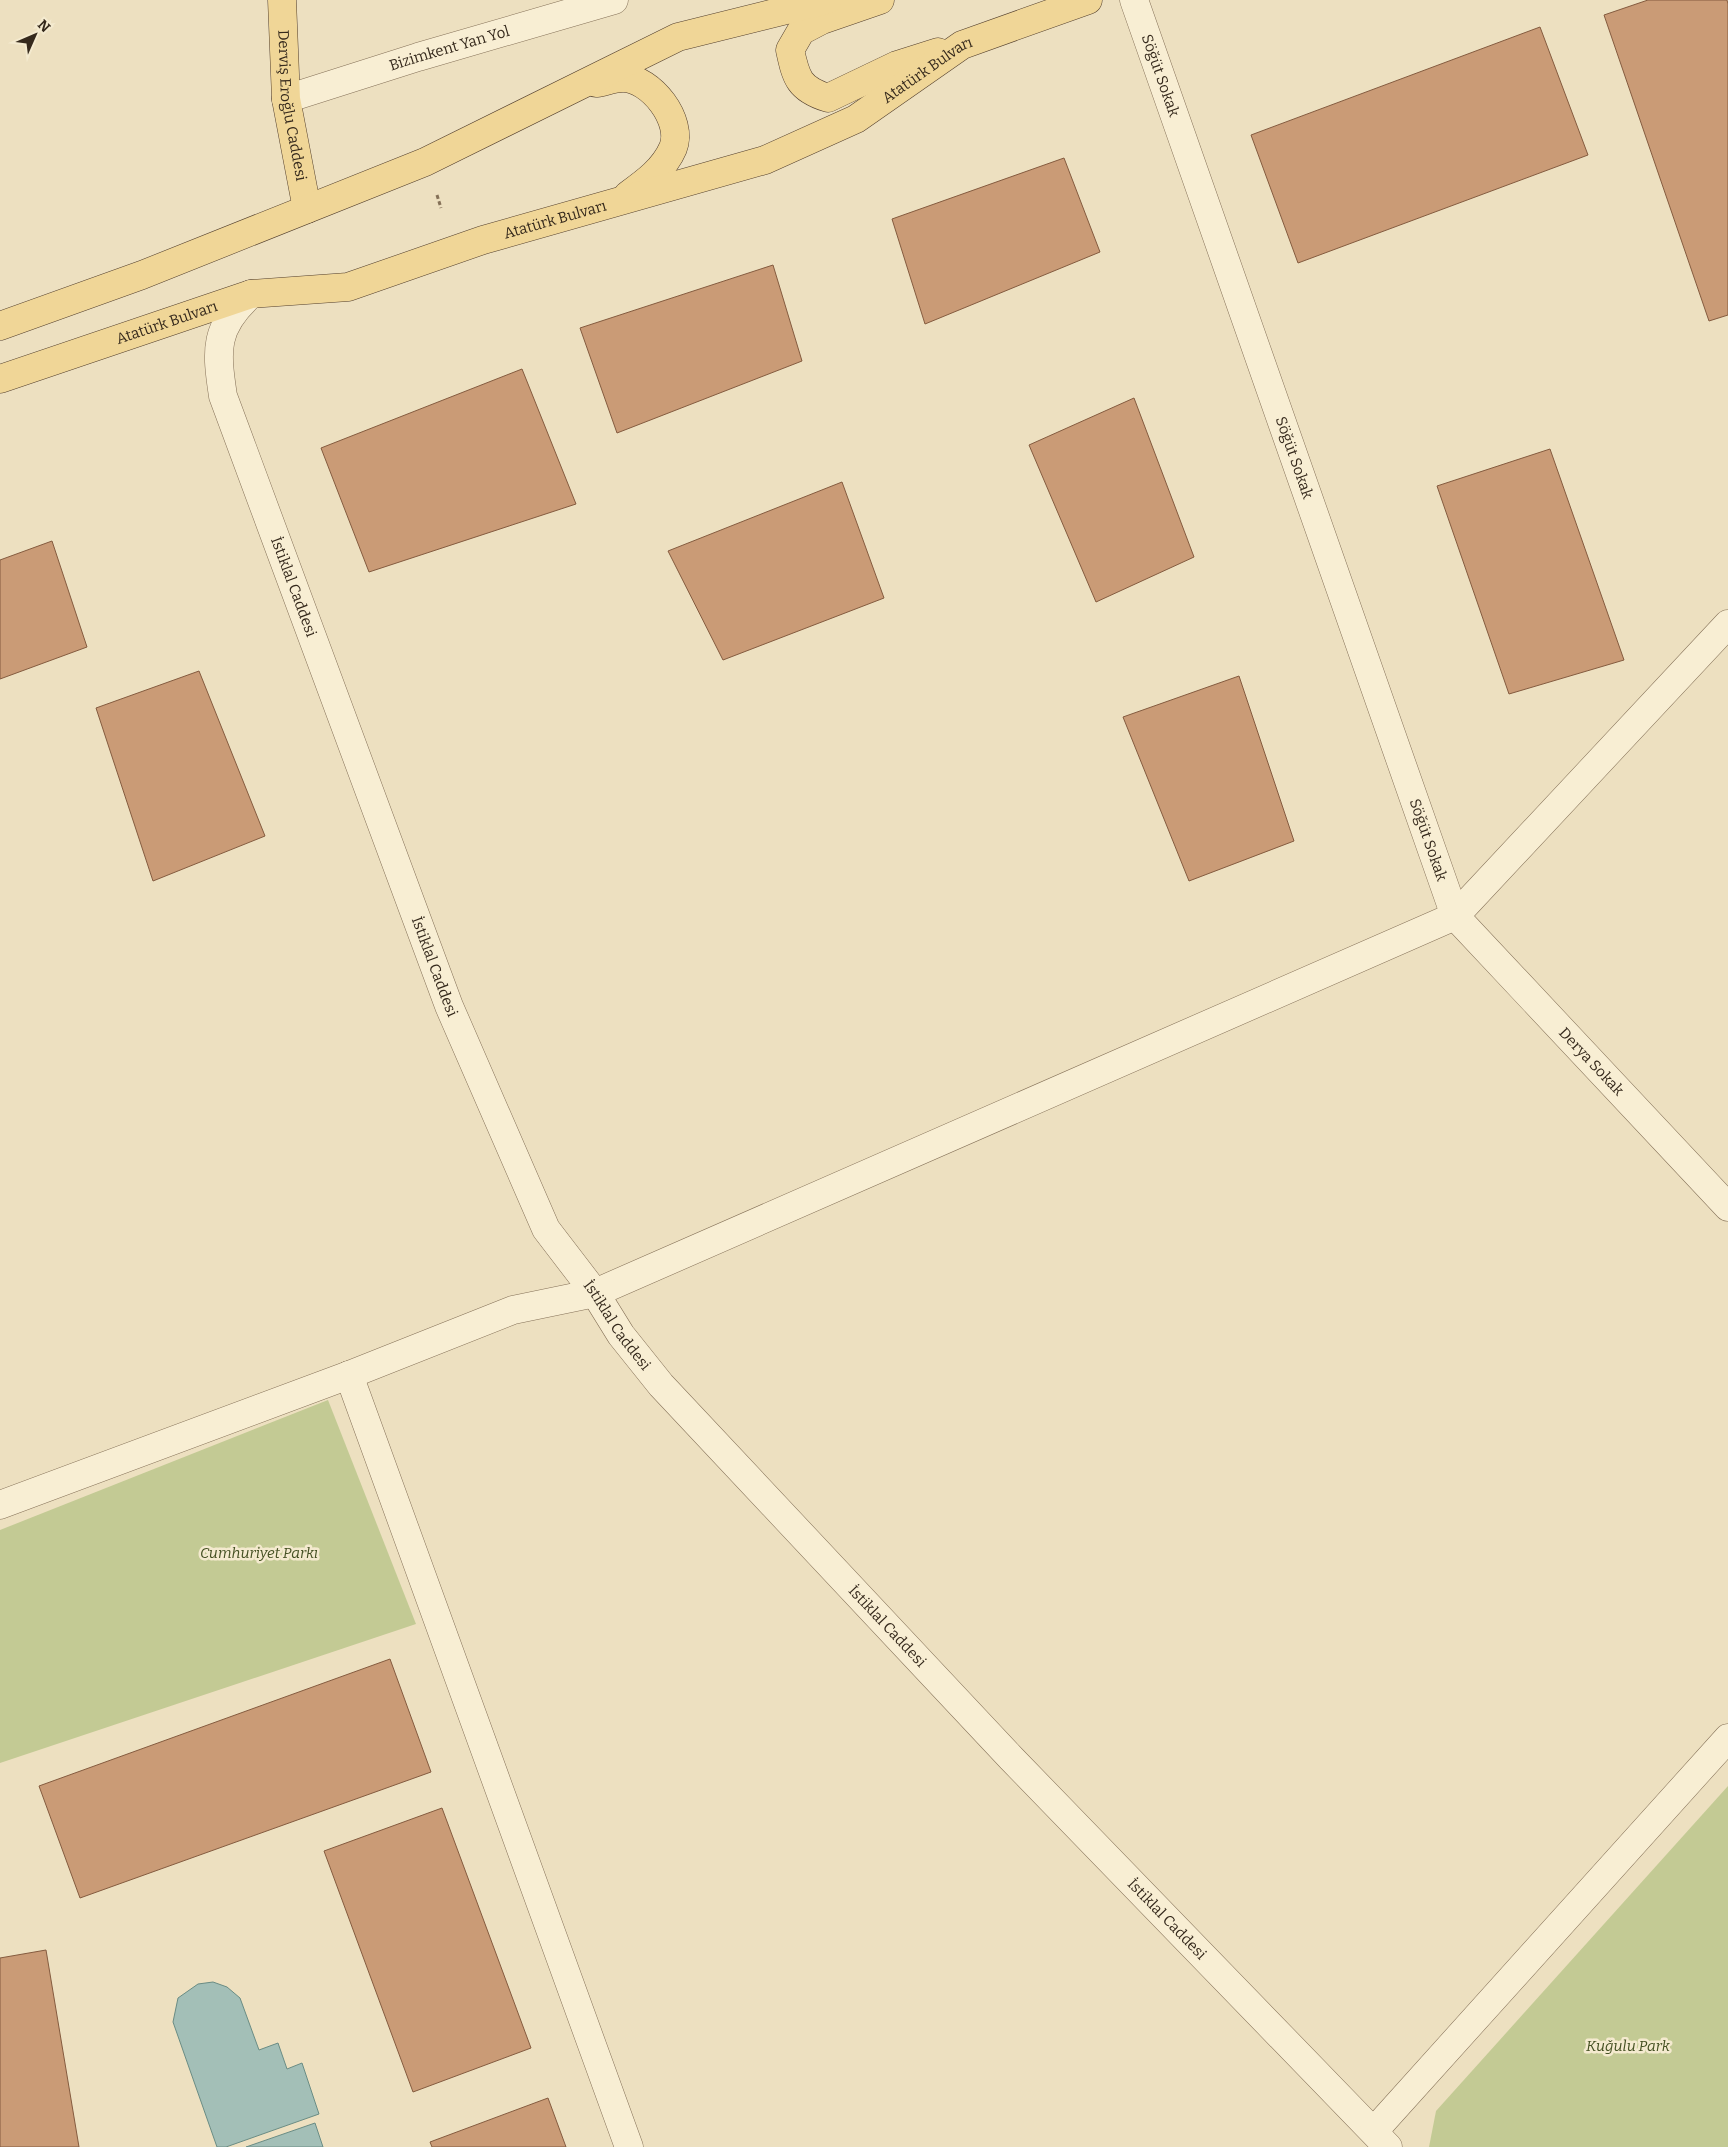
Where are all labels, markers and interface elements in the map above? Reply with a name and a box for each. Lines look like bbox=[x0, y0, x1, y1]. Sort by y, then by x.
north arrow bbox=[10, 10, 60, 60]
text: N bbox=[34, 16, 54, 36]
street label: Bizimkent Yan Yol bbox=[387, 22, 511, 75]
street label: Derviş Eroğlu Caddesi bbox=[274, 29, 311, 183]
street label: Söğüt Sokak bbox=[1138, 32, 1183, 119]
street label: Atatürk Bulvarı bbox=[879, 33, 975, 107]
street label: Atatürk Bulvarı bbox=[502, 196, 609, 243]
street label: Atatürk Bulvarı bbox=[114, 297, 220, 348]
street label: Söğüt Sokak bbox=[1272, 414, 1317, 502]
street label: İstiklal Caddesi bbox=[267, 534, 321, 640]
street label: Söğüt Sokak bbox=[1406, 796, 1451, 884]
street label: İstiklal Caddesi bbox=[408, 914, 462, 1020]
street label: Derya Sokak bbox=[1555, 1024, 1628, 1100]
street label: İstiklal Caddesi bbox=[580, 1277, 655, 1374]
park label: Cumhuriyet Parkı bbox=[200, 1544, 318, 1562]
street label: İstiklal Caddesi bbox=[845, 1582, 930, 1671]
street label: İstiklal Caddesi bbox=[1124, 1875, 1211, 1964]
park label: Kuğulu Park bbox=[1586, 2037, 1671, 2055]

